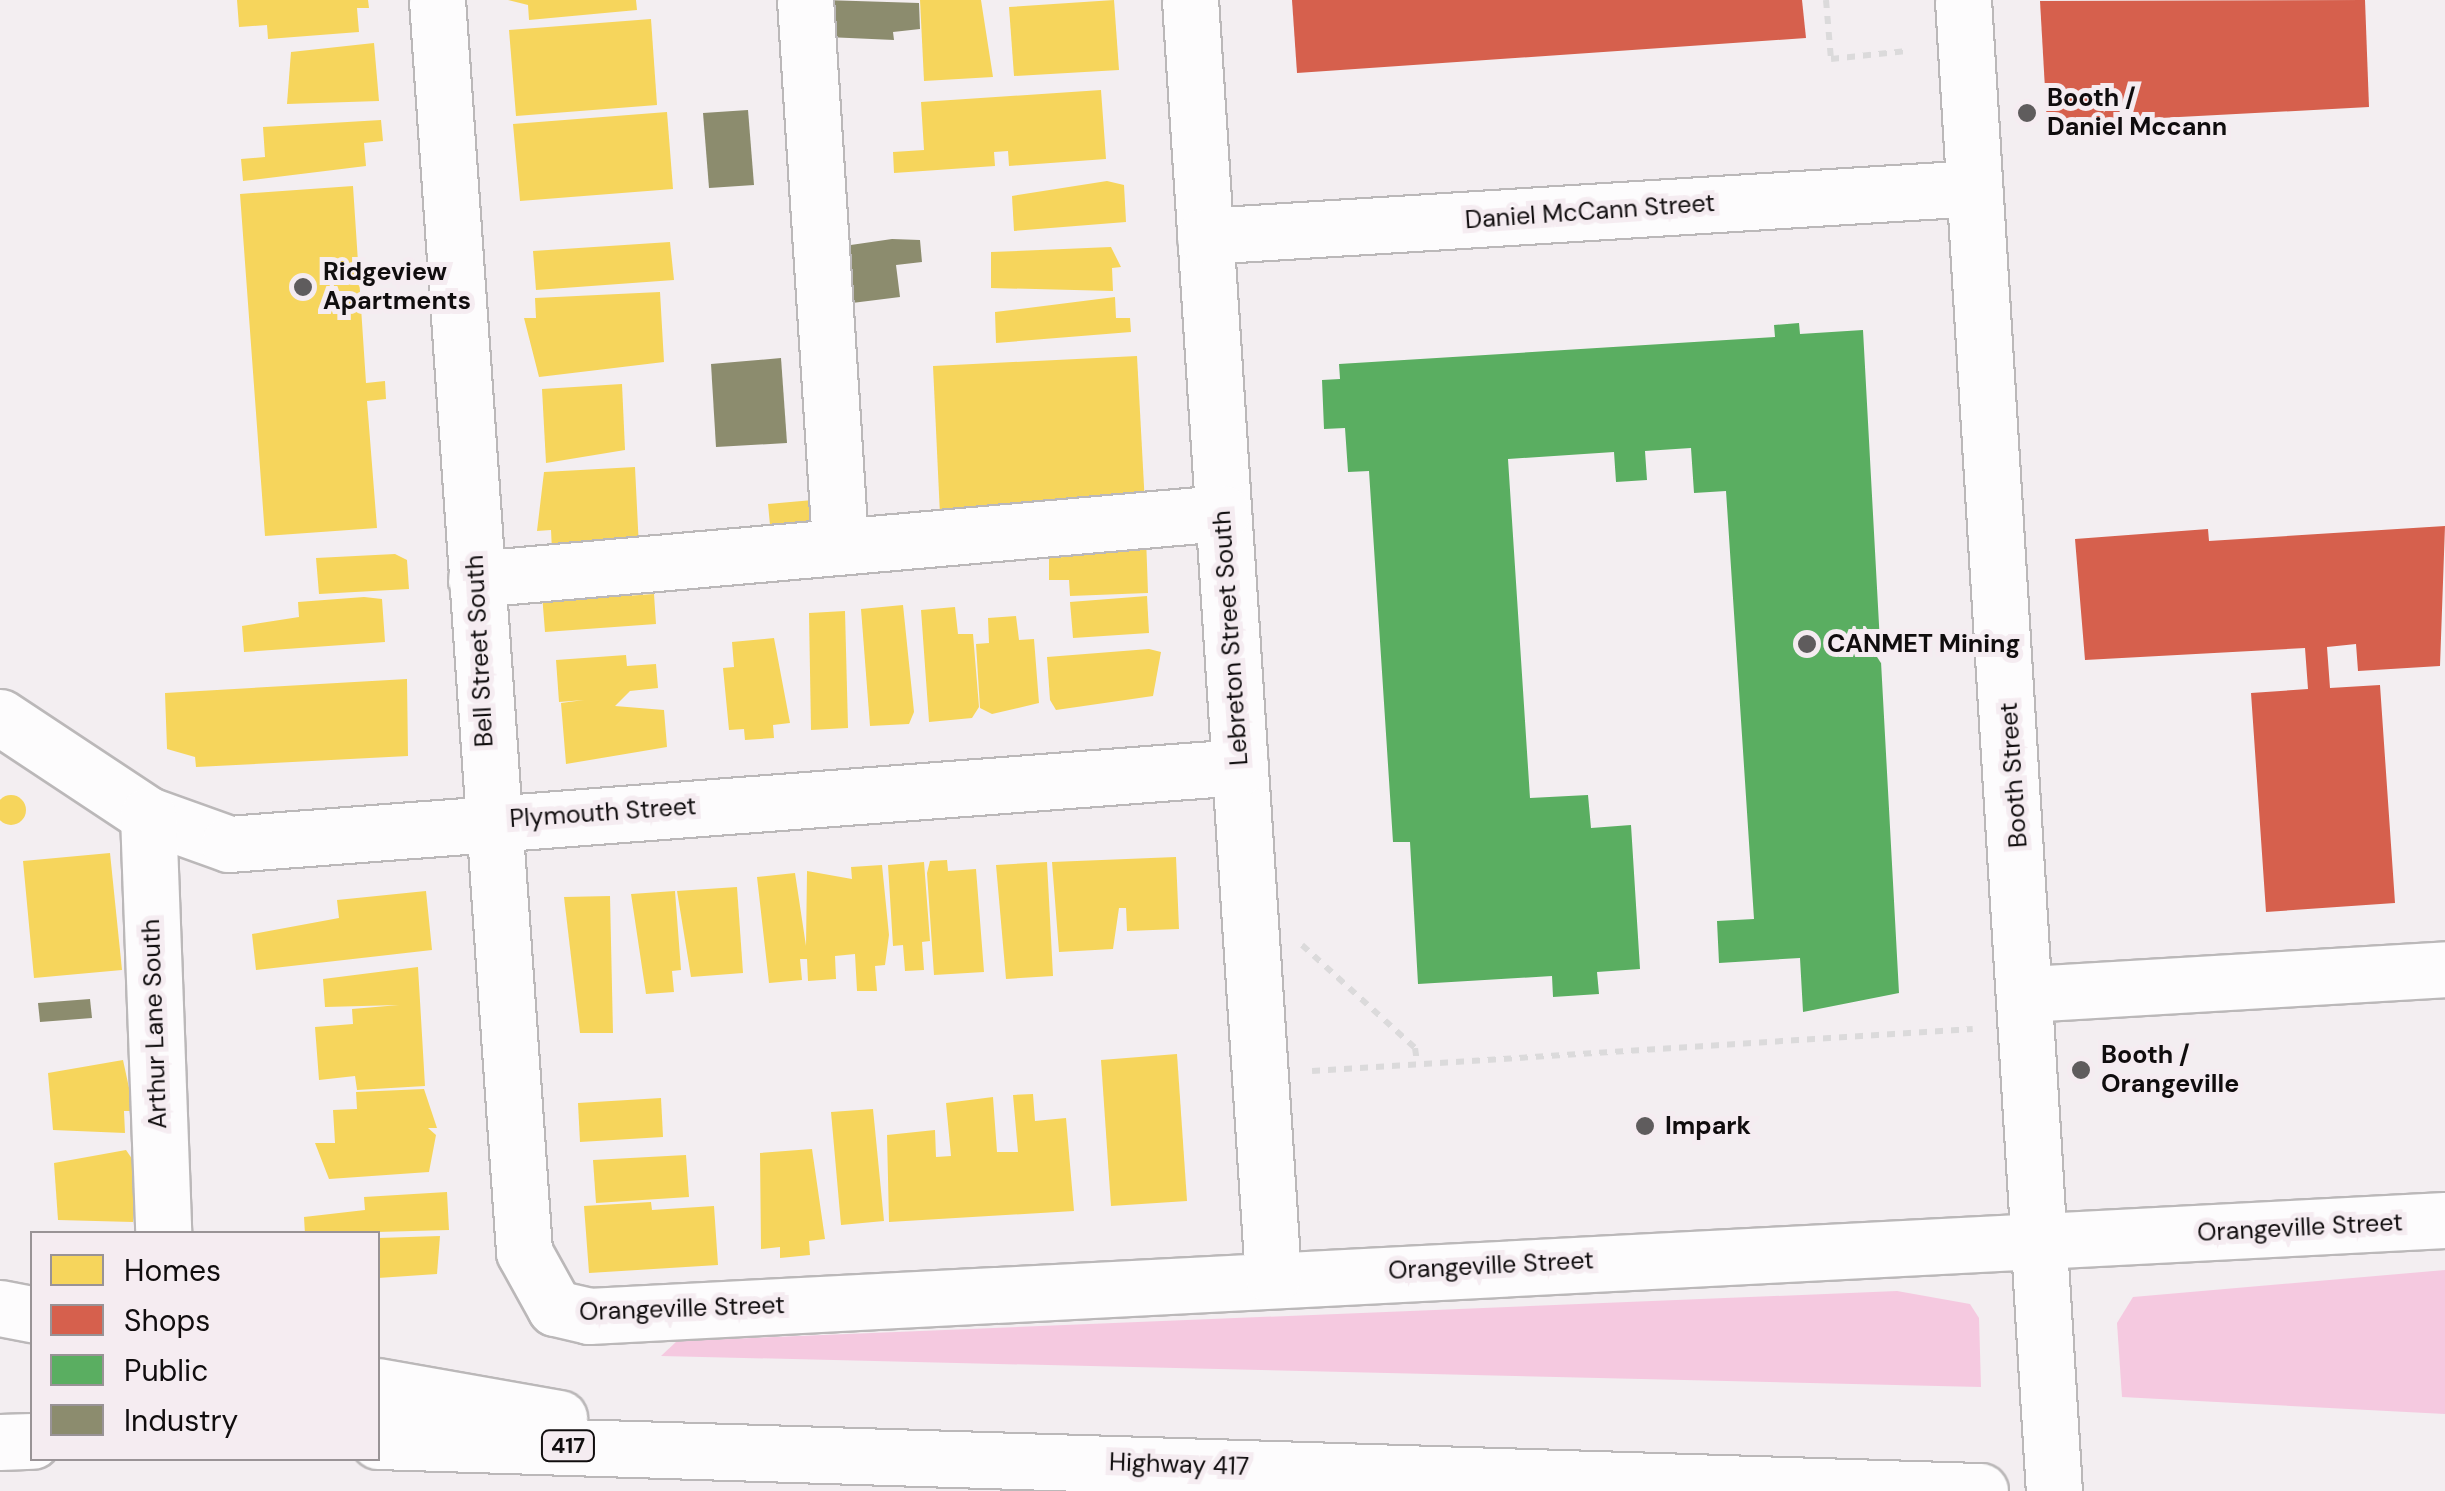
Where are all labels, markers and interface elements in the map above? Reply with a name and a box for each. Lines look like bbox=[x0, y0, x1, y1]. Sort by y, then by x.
place label: Booth / Daniel Mccann bbox=[2047, 84, 2227, 143]
marker: Booth / Daniel Mccann bbox=[2016, 102, 2038, 124]
street label: Daniel McCann Street bbox=[1464, 188, 1716, 236]
place label: Ridgeview Apartments bbox=[323, 258, 471, 317]
marker: Ridgeview Apartments bbox=[292, 276, 314, 298]
street label: Lebreton Street South bbox=[1207, 509, 1255, 767]
street label: Bell Street South bbox=[460, 554, 500, 748]
place label: CANMET Mining bbox=[1827, 629, 2020, 659]
marker: CANMET Mining bbox=[1796, 633, 1818, 655]
street label: Booth Street bbox=[1994, 701, 2034, 849]
street label: Plymouth Street bbox=[509, 792, 697, 834]
street label: Arthur Lane South bbox=[136, 919, 174, 1129]
place label: Booth / Orangeville bbox=[2101, 1041, 2239, 1100]
marker: Booth / Orangeville bbox=[2070, 1059, 2092, 1081]
place label: Impark bbox=[1665, 1111, 1751, 1141]
marker: Impark bbox=[1634, 1115, 1656, 1137]
street label: Orangeville Street bbox=[2196, 1208, 2404, 1248]
legend bbox=[30, 1231, 380, 1461]
street label: Orangeville Street bbox=[1387, 1246, 1595, 1286]
text: Homes bbox=[124, 1251, 221, 1290]
street label: Orangeville Street bbox=[579, 1290, 785, 1328]
text: Shops bbox=[124, 1301, 210, 1340]
text: Public bbox=[124, 1351, 208, 1390]
text: Industry bbox=[124, 1401, 238, 1440]
road number: 417 bbox=[540, 1429, 596, 1463]
street label: Highway 417 bbox=[1108, 1448, 1250, 1482]

